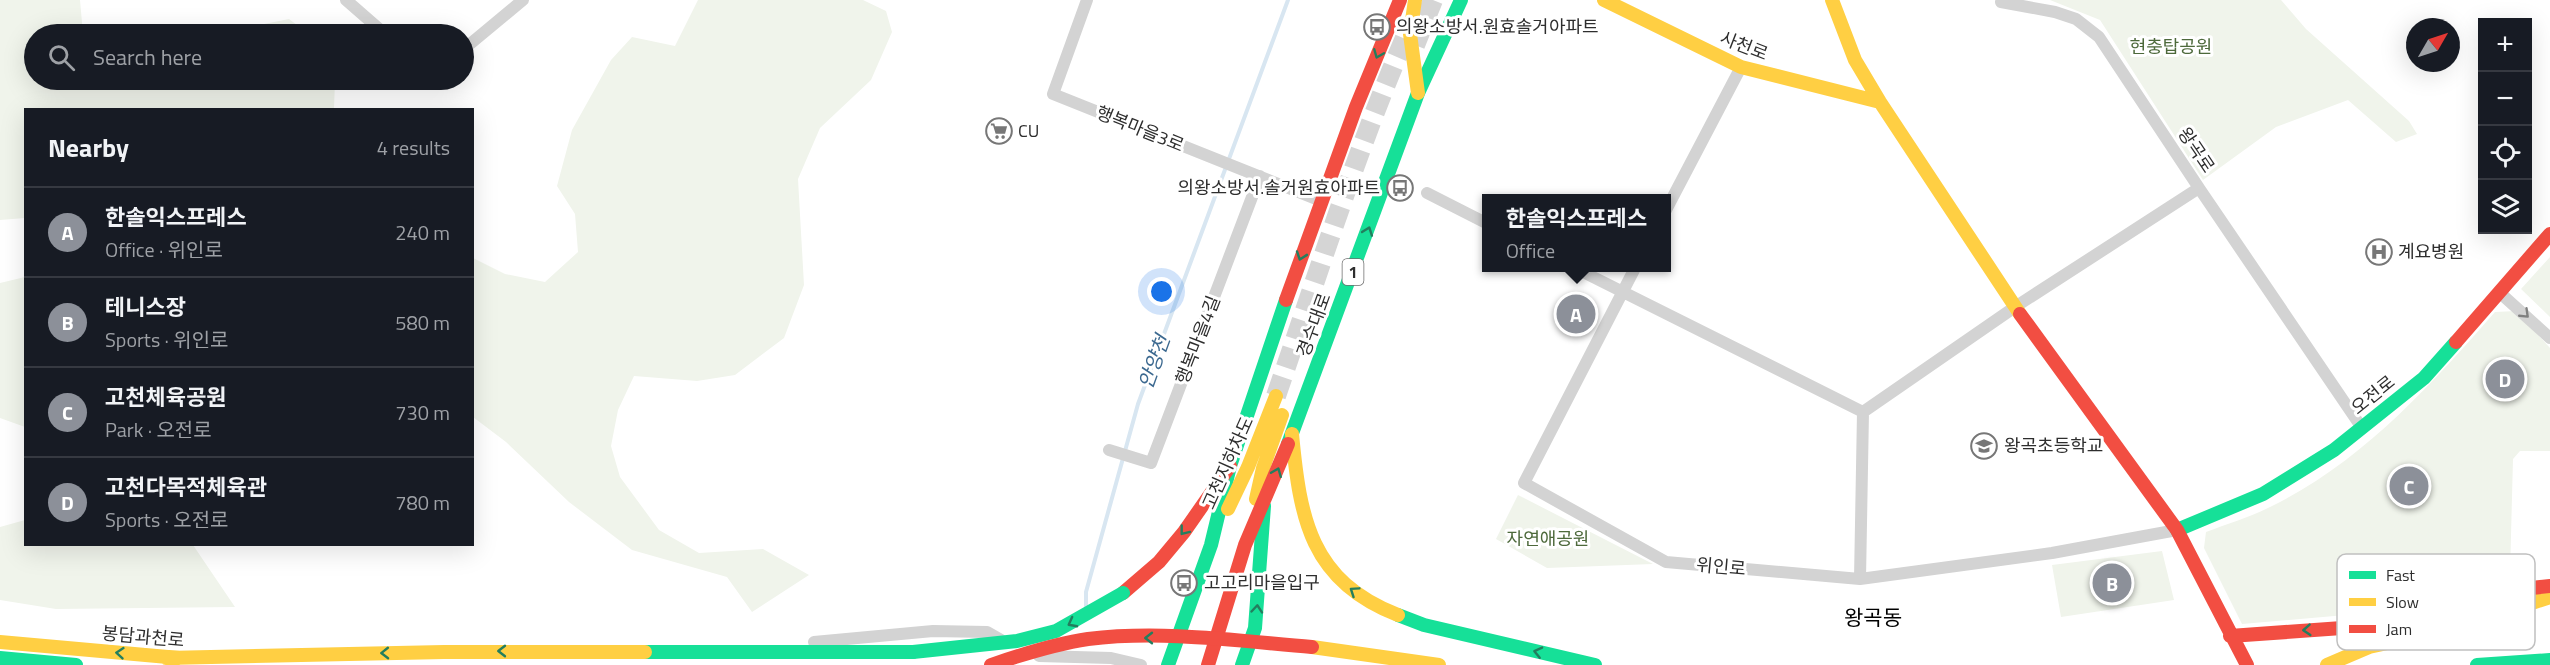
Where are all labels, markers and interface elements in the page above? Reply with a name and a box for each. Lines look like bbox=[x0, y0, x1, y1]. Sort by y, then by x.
bus stop icon: 의왕소방서.원효솔거아파트 bbox=[1362, 12, 1392, 42]
place label: 의왕소방서.원효솔거아파트 bbox=[1396, 13, 1599, 40]
north arrow bbox=[2406, 18, 2460, 72]
map controls bbox=[2478, 18, 2532, 234]
button: + bbox=[2478, 18, 2532, 72]
search box bbox=[24, 24, 474, 90]
street label: 사천로 bbox=[1716, 24, 1772, 67]
park label: 현충탑공원 bbox=[2130, 33, 2212, 60]
text: Search here bbox=[93, 40, 202, 74]
icon: search bbox=[45, 41, 78, 74]
one-way arrow bbox=[1373, 48, 1385, 59]
button: − bbox=[2478, 72, 2532, 126]
street label: 행복마을3로 bbox=[1092, 99, 1188, 158]
supermarket icon: CU bbox=[984, 116, 1014, 146]
place label: CU bbox=[1018, 117, 1039, 144]
street label: 왕곡로 bbox=[2171, 122, 2221, 178]
button: locate bbox=[2478, 126, 2532, 180]
text: Nearby bbox=[48, 128, 129, 167]
text: 4 results bbox=[377, 132, 450, 163]
bus stop icon: 의왕소방서.솔거원효아파트 bbox=[1385, 173, 1415, 203]
place label: 의왕소방서.솔거원효아파트 bbox=[1177, 174, 1380, 201]
button: layers bbox=[2478, 180, 2532, 234]
popup bbox=[1482, 194, 1671, 272]
text: 한솔익스프레스 bbox=[105, 200, 247, 234]
text: 한솔익스프레스 bbox=[1506, 201, 1647, 235]
text: A bbox=[61, 217, 74, 248]
text: 240 m bbox=[395, 217, 450, 248]
one-way arrow bbox=[1361, 226, 1373, 237]
text: Office · 위인로 bbox=[105, 234, 223, 265]
text: Office bbox=[1506, 235, 1555, 266]
hospital icon: 계요병원 bbox=[2364, 237, 2394, 267]
place label: 계요병원 bbox=[2398, 238, 2464, 265]
one-way arrow bbox=[1296, 250, 1308, 261]
road number: 1 bbox=[1342, 259, 1364, 285]
your location bbox=[1147, 277, 1176, 306]
street label: 경수대로 bbox=[1290, 289, 1338, 361]
text: 테니스장 bbox=[105, 290, 186, 324]
street label: 행복마을4길 bbox=[1168, 292, 1227, 388]
pin: A bbox=[1556, 292, 1596, 336]
one-way arrow bbox=[2518, 306, 2529, 317]
text: B bbox=[61, 307, 74, 338]
text: 580 m bbox=[395, 307, 450, 338]
text: Sports · 위인로 bbox=[105, 324, 229, 355]
water label: 안양천 bbox=[1130, 328, 1178, 393]
pin: D bbox=[2486, 356, 2524, 401]
street label: 오전로 bbox=[2345, 368, 2400, 421]
text: 고천체육공원 bbox=[105, 380, 226, 414]
text: C bbox=[62, 397, 73, 428]
text: 730 m bbox=[395, 397, 450, 428]
street label: 고천지하차도 bbox=[1195, 412, 1260, 514]
text: Park · 오전로 bbox=[105, 414, 212, 445]
school or university icon: 왕곡초등학교 bbox=[1969, 431, 1999, 461]
place label: 왕곡초등학교 bbox=[2004, 432, 2103, 459]
pin: C bbox=[2390, 464, 2428, 508]
one-way arrow bbox=[1270, 467, 1282, 478]
text: 고천다목적체육관 bbox=[105, 470, 267, 504]
text: D bbox=[61, 487, 74, 518]
text: 780 m bbox=[395, 487, 450, 518]
text: Sports · 오전로 bbox=[105, 504, 229, 535]
one-way arrow bbox=[1181, 524, 1192, 535]
park label: 자연애공원 bbox=[1507, 525, 1589, 552]
street label: 위인로 bbox=[1695, 551, 1747, 582]
legend bbox=[2337, 554, 2535, 650]
pin: B bbox=[2092, 560, 2132, 606]
text: Fast bbox=[2386, 563, 2415, 587]
bus stop icon: 고고리마을입구 bbox=[1169, 568, 1199, 598]
place label: 고고리마을입구 bbox=[1204, 569, 1320, 596]
one-way arrow bbox=[1350, 587, 1361, 598]
text: Slow bbox=[2386, 590, 2419, 614]
district label: 왕곡동 bbox=[1844, 601, 1902, 633]
one-way arrow bbox=[1250, 604, 1263, 613]
one-way arrow bbox=[1067, 615, 1078, 627]
text: Jam bbox=[2386, 617, 2412, 641]
street label: 봉담과천로 bbox=[101, 619, 185, 654]
one-way arrow bbox=[2303, 623, 2312, 636]
one-way arrow bbox=[1144, 632, 1153, 644]
one-way arrow bbox=[498, 645, 507, 657]
one-way arrow bbox=[1533, 646, 1543, 659]
one-way arrow bbox=[115, 647, 124, 660]
one-way arrow bbox=[381, 647, 390, 659]

